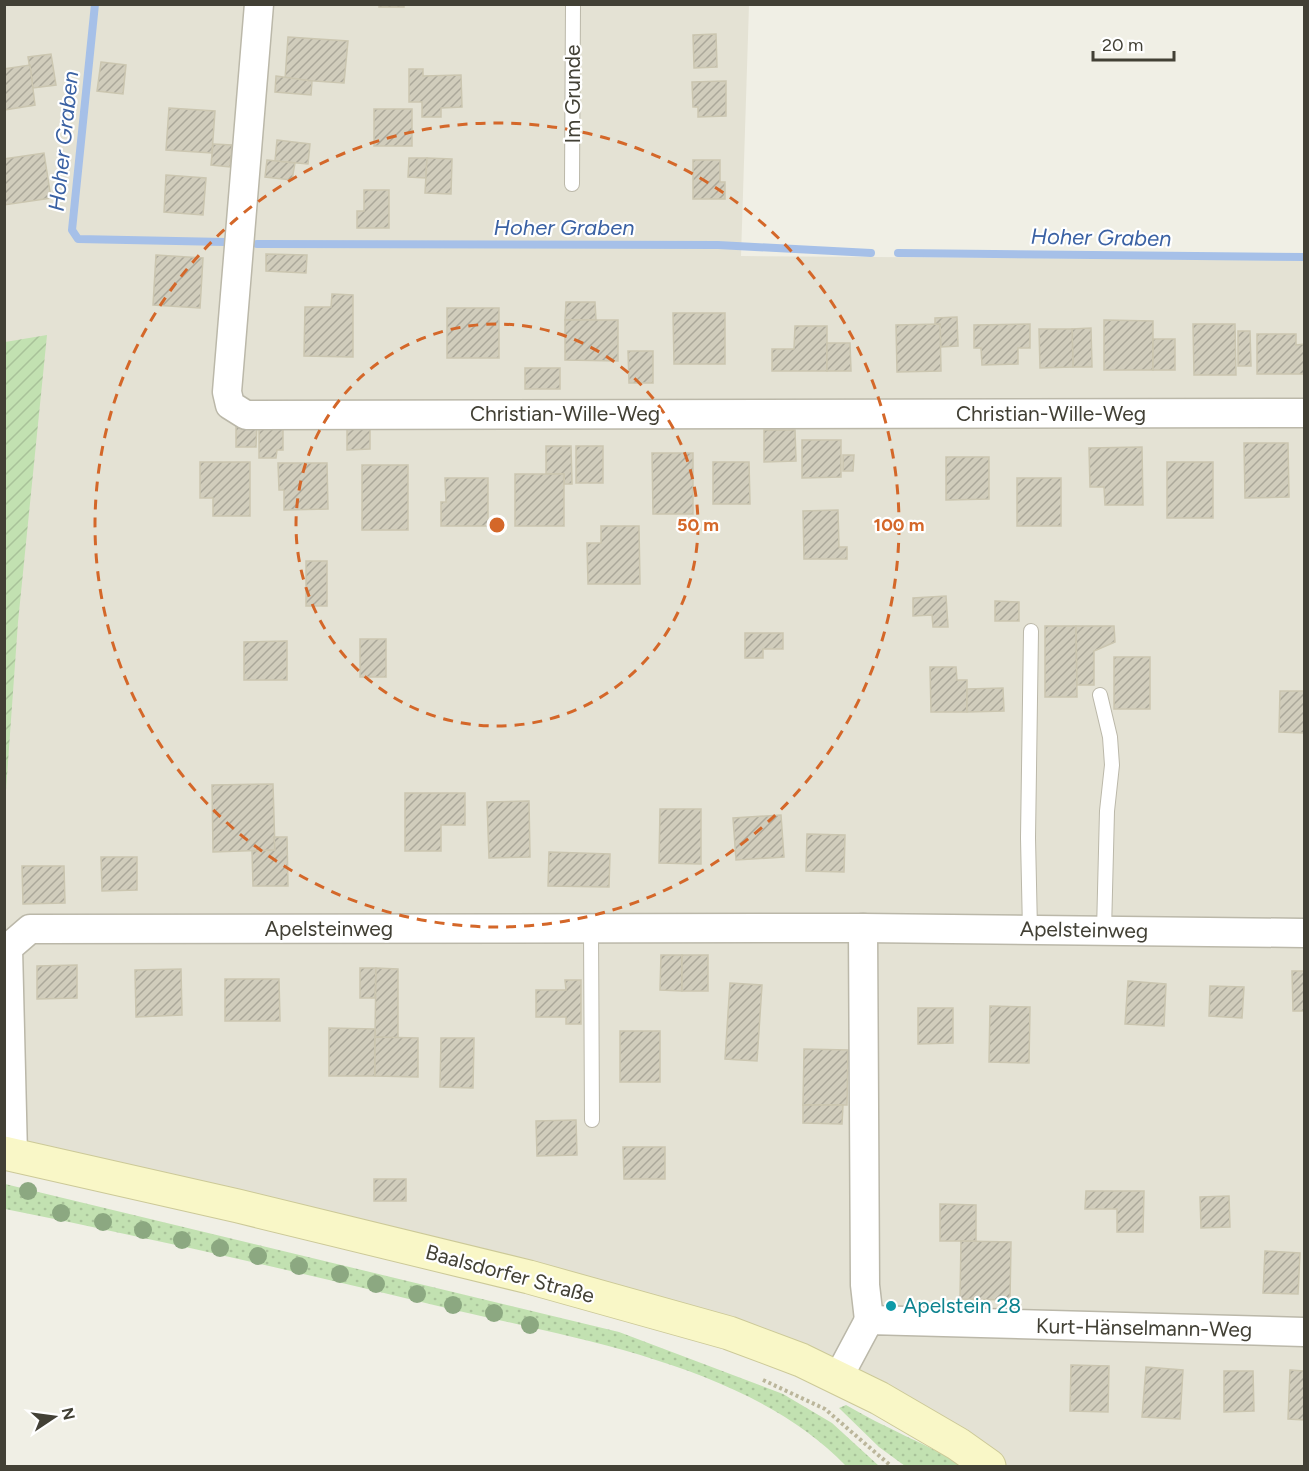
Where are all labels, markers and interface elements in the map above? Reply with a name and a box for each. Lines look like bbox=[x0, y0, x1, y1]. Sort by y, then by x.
scale bar bbox=[1093, 24, 1174, 62]
text: 20 m bbox=[1102, 34, 1143, 56]
street label: Im Grunde bbox=[560, 44, 585, 144]
water label: Hoher Graben bbox=[43, 70, 84, 213]
water label: Hoher Graben bbox=[494, 214, 634, 241]
water label: Hoher Graben bbox=[1030, 223, 1172, 252]
street label: Christian-Wille-Weg bbox=[470, 401, 660, 426]
street label: Christian-Wille-Weg bbox=[956, 401, 1146, 426]
text: 50 m bbox=[677, 514, 719, 536]
text: 100 m bbox=[874, 514, 924, 536]
centre of rings bbox=[487, 515, 507, 535]
street label: Apelsteinweg bbox=[265, 916, 393, 941]
street label: Apelsteinweg bbox=[1020, 916, 1148, 943]
street label: Baalsdorfer Straße bbox=[423, 1239, 597, 1308]
place label: Apelstein 28 bbox=[903, 1293, 1021, 1318]
marker: Apelstein 28 bbox=[884, 1299, 898, 1313]
street label: Kurt-Hänselmann-Weg bbox=[1036, 1313, 1252, 1342]
north arrow bbox=[24, 1387, 84, 1447]
text: N bbox=[57, 1406, 79, 1422]

